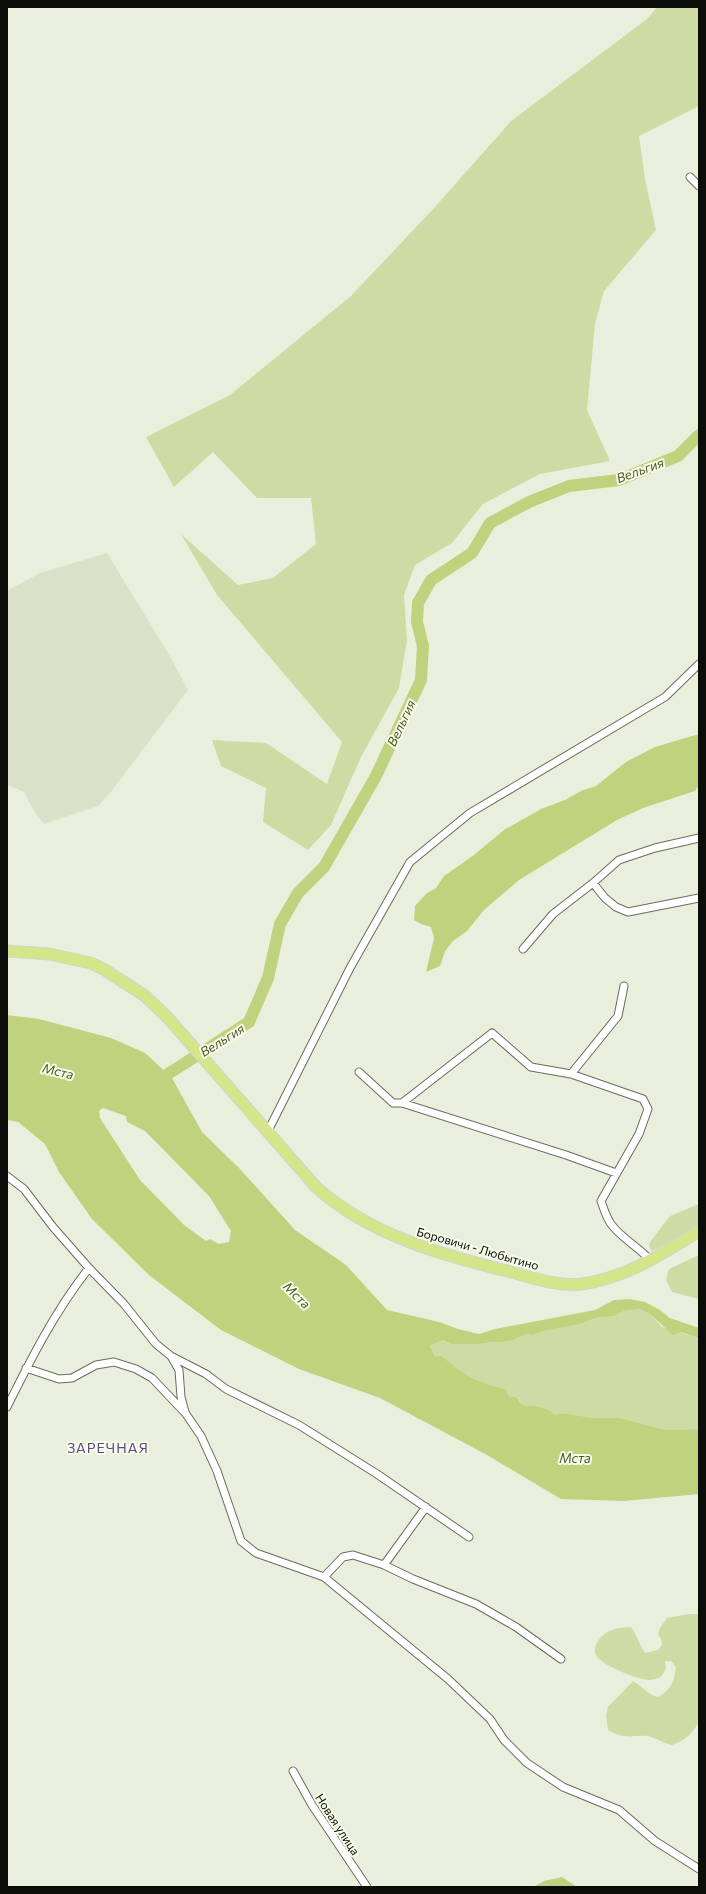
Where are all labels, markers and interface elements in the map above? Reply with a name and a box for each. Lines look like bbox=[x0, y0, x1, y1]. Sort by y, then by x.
water label: Вельгия bbox=[614, 454, 666, 486]
water label: Вельгия bbox=[383, 697, 419, 749]
water label: Вельгия bbox=[197, 1020, 247, 1060]
water label: Мста bbox=[41, 1060, 75, 1082]
street label: Боровичи - Любытино bbox=[415, 1224, 541, 1272]
water label: Мста bbox=[280, 1278, 314, 1312]
district label: ЗАРЕЧНАЯ bbox=[67, 1439, 149, 1456]
water label: Мста bbox=[559, 1450, 591, 1466]
street label: Новая улица bbox=[313, 1791, 363, 1857]

